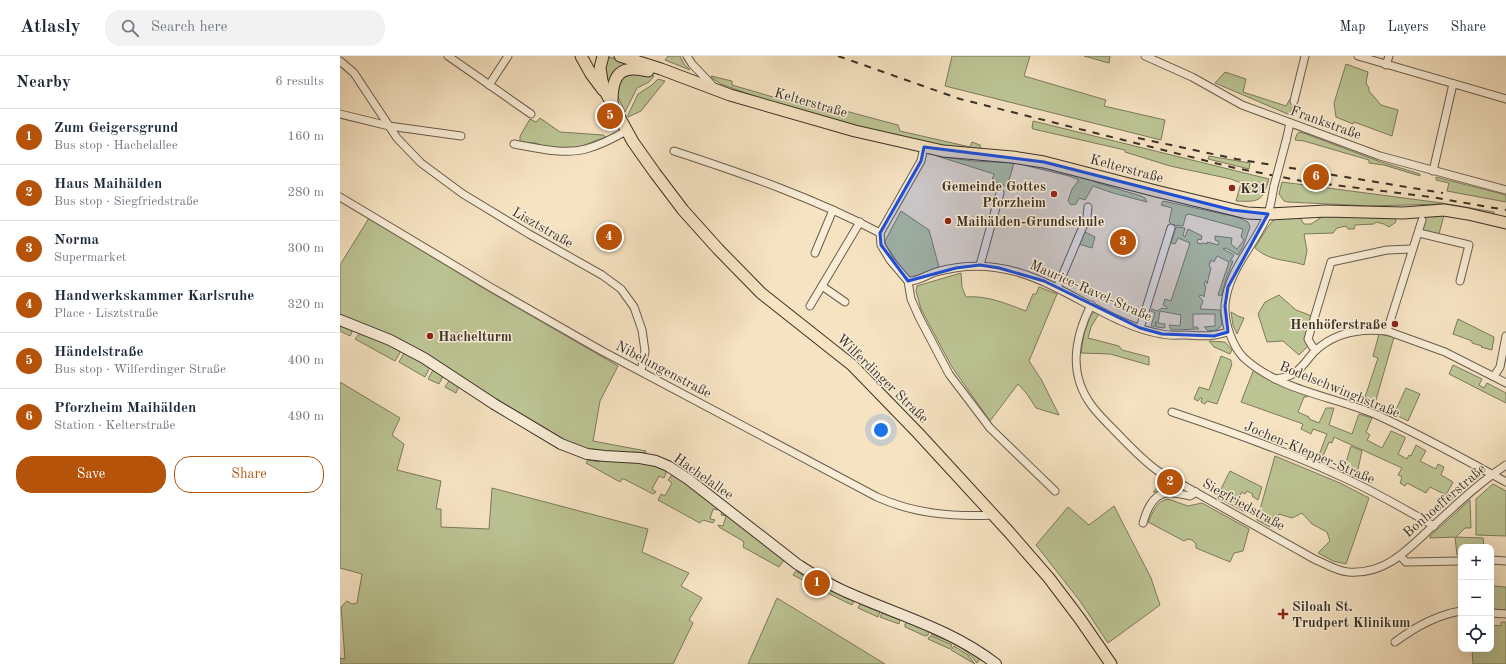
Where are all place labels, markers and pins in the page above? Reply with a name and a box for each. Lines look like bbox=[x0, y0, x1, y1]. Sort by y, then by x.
pin: 5 bbox=[597, 101, 623, 131]
pin: 6 bbox=[1303, 162, 1329, 192]
place label: Gemeinde Gottes Pforzheim bbox=[942, 180, 1046, 210]
place label: K21 bbox=[1240, 182, 1267, 196]
marker: K21 bbox=[1227, 183, 1237, 193]
marker: Gemeinde Gottes Pforzheim bbox=[1049, 189, 1059, 199]
place label: Maihälden-Grundschule bbox=[956, 215, 1104, 229]
marker: Maihälden-Grundschule bbox=[943, 216, 953, 226]
pin: 4 bbox=[596, 222, 622, 252]
pin: 3 bbox=[1110, 227, 1136, 257]
place label: Henhöferstraße bbox=[1290, 318, 1387, 332]
marker: Henhöferstraße bbox=[1390, 319, 1400, 329]
place label: Hachelturm bbox=[438, 330, 512, 344]
marker: Hachelturm bbox=[425, 331, 435, 341]
pin: 2 bbox=[1157, 467, 1183, 497]
pin: 1 bbox=[804, 568, 830, 598]
place label: Siloah St. Trudpert Klinikum bbox=[1292, 600, 1411, 630]
marker: Siloah St. Trudpert Klinikum bbox=[1277, 608, 1289, 620]

